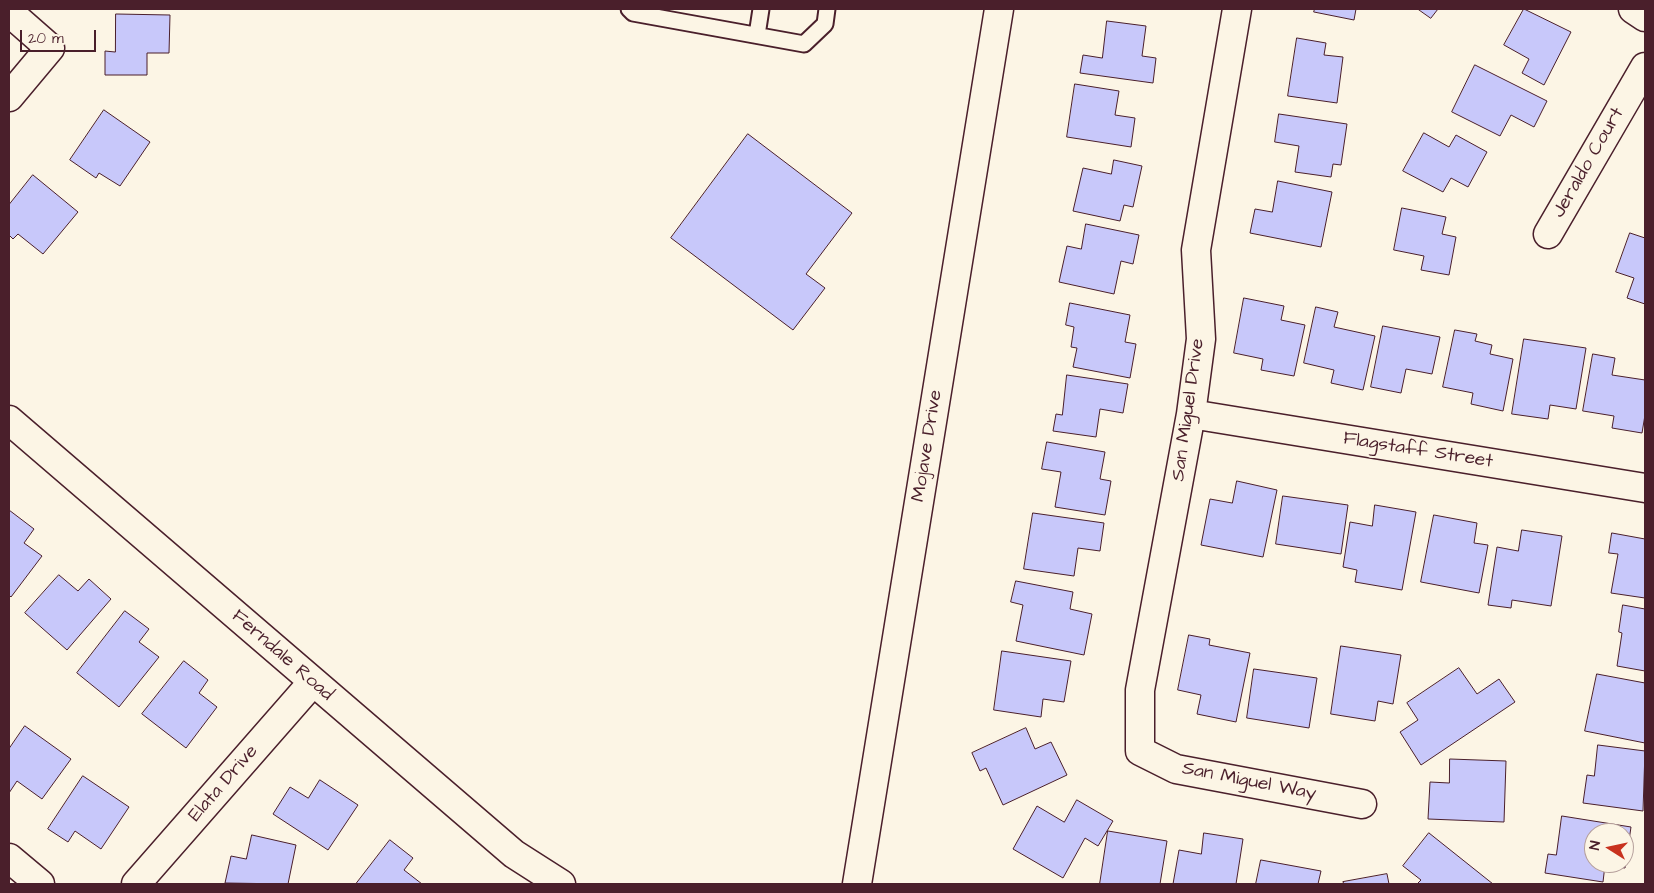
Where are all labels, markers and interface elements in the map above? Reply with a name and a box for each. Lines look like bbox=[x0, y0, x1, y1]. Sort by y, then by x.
scale bar bbox=[22, 20, 99, 52]
text: 20 m bbox=[28, 28, 64, 49]
street label: Jeraldo Court bbox=[1548, 104, 1630, 222]
street label: San Miguel Drive bbox=[1168, 337, 1210, 483]
street label: Mojave Drive bbox=[908, 388, 948, 504]
street label: Flagstaff Street bbox=[1342, 428, 1494, 474]
street label: Ferndale Road bbox=[226, 606, 338, 706]
street label: Elata Drive bbox=[184, 741, 264, 827]
street label: San Miguel Way bbox=[1180, 758, 1318, 806]
north arrow bbox=[1584, 823, 1634, 873]
text: N bbox=[1585, 840, 1606, 852]

